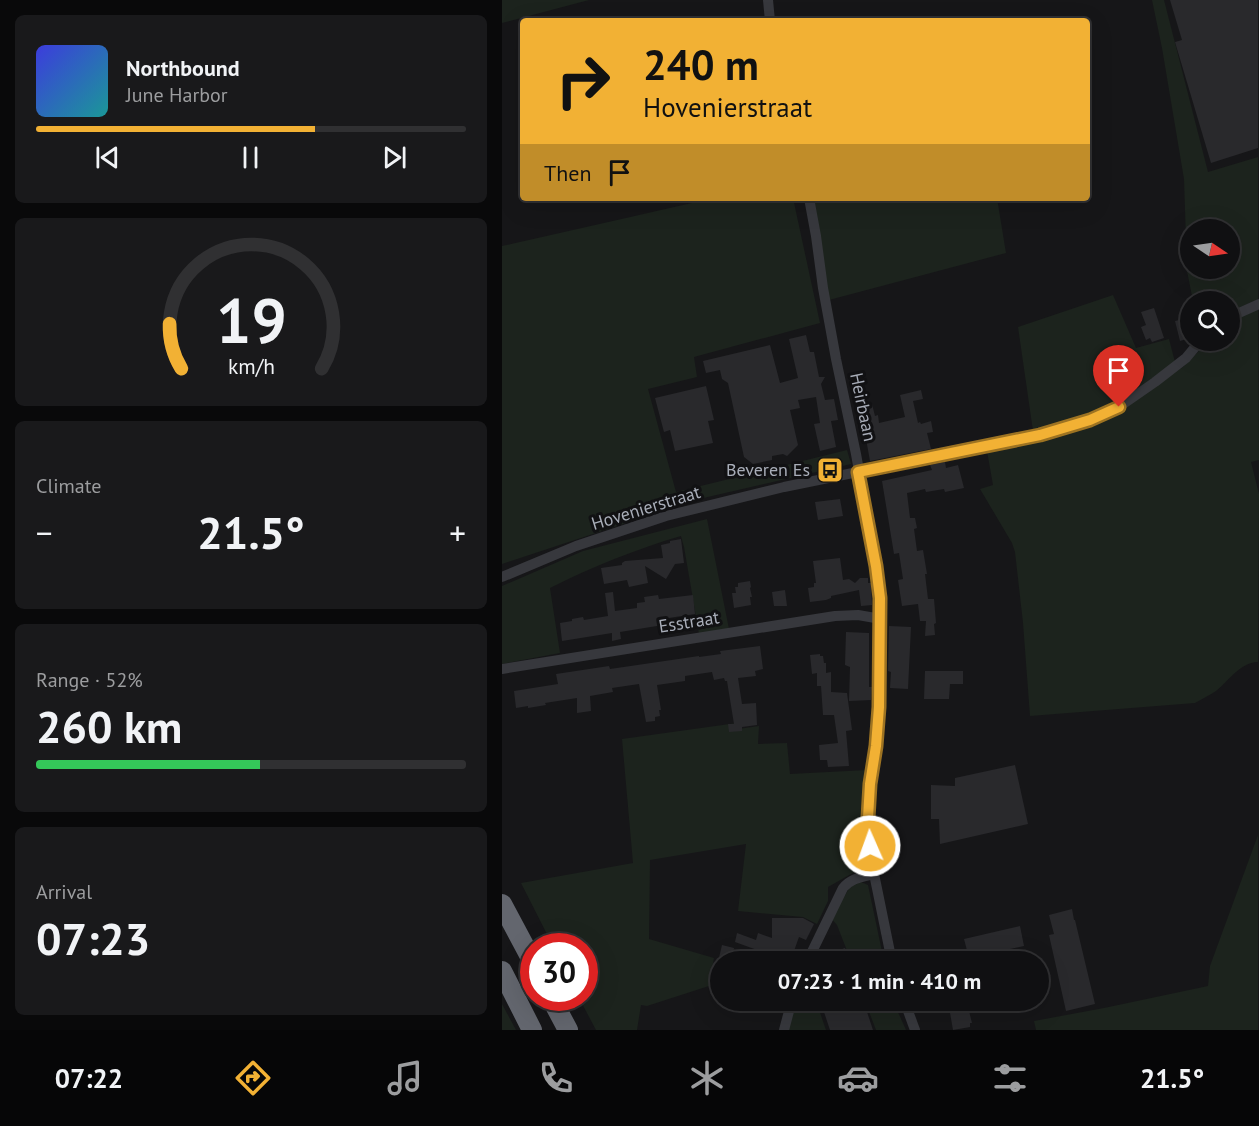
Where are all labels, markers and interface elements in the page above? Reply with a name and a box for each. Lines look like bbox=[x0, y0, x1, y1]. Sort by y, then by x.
text: 240 m bbox=[643, 37, 759, 92]
icon: right bbox=[544, 42, 622, 120]
text: Northbound bbox=[126, 54, 240, 82]
text: June Harbor bbox=[126, 82, 228, 108]
text: Hovenierstraat bbox=[643, 90, 812, 124]
icon: previous bbox=[91, 141, 124, 174]
icon: pause bbox=[234, 141, 267, 174]
icon: next bbox=[378, 141, 411, 174]
icon: arrive bbox=[603, 156, 636, 189]
text: Then bbox=[544, 159, 591, 187]
north arrow bbox=[1180, 219, 1240, 279]
map controls bbox=[1180, 219, 1240, 351]
text: 19 bbox=[216, 279, 286, 360]
button: search bbox=[1180, 291, 1240, 351]
pin bbox=[1093, 345, 1144, 407]
text: km/h bbox=[227, 352, 274, 380]
icon: arrive bbox=[1102, 354, 1135, 387]
street label: Heirbaan bbox=[845, 370, 882, 443]
bus stop icon: Beveren Es bbox=[815, 455, 845, 485]
place label: Beveren Es bbox=[726, 458, 810, 481]
text: Climate bbox=[36, 473, 102, 499]
street label: Hovenierstraat bbox=[589, 480, 703, 535]
text: 21.5° bbox=[197, 503, 305, 561]
text: − bbox=[36, 511, 53, 554]
text: + bbox=[449, 511, 466, 554]
street label: Esstraat bbox=[657, 605, 721, 638]
text: Range · 52% bbox=[36, 667, 143, 693]
text: 260 km bbox=[36, 697, 182, 755]
position arrow bbox=[838, 814, 902, 878]
text: Arrival bbox=[36, 879, 92, 905]
text: 07:23 bbox=[36, 909, 150, 967]
speed limit sign: 30 bbox=[520, 933, 598, 1011]
text: 07:23 · 1 min · 410 m bbox=[778, 967, 981, 995]
icon: directions bbox=[232, 1057, 274, 1099]
icon: music bbox=[384, 1057, 426, 1099]
icon: phone bbox=[535, 1057, 577, 1099]
icon: climate bbox=[686, 1057, 728, 1099]
icon: car bbox=[837, 1057, 879, 1099]
icon: filters bbox=[989, 1057, 1031, 1099]
text: 07:22 bbox=[55, 1061, 123, 1095]
text: 21.5° bbox=[1140, 1061, 1204, 1095]

